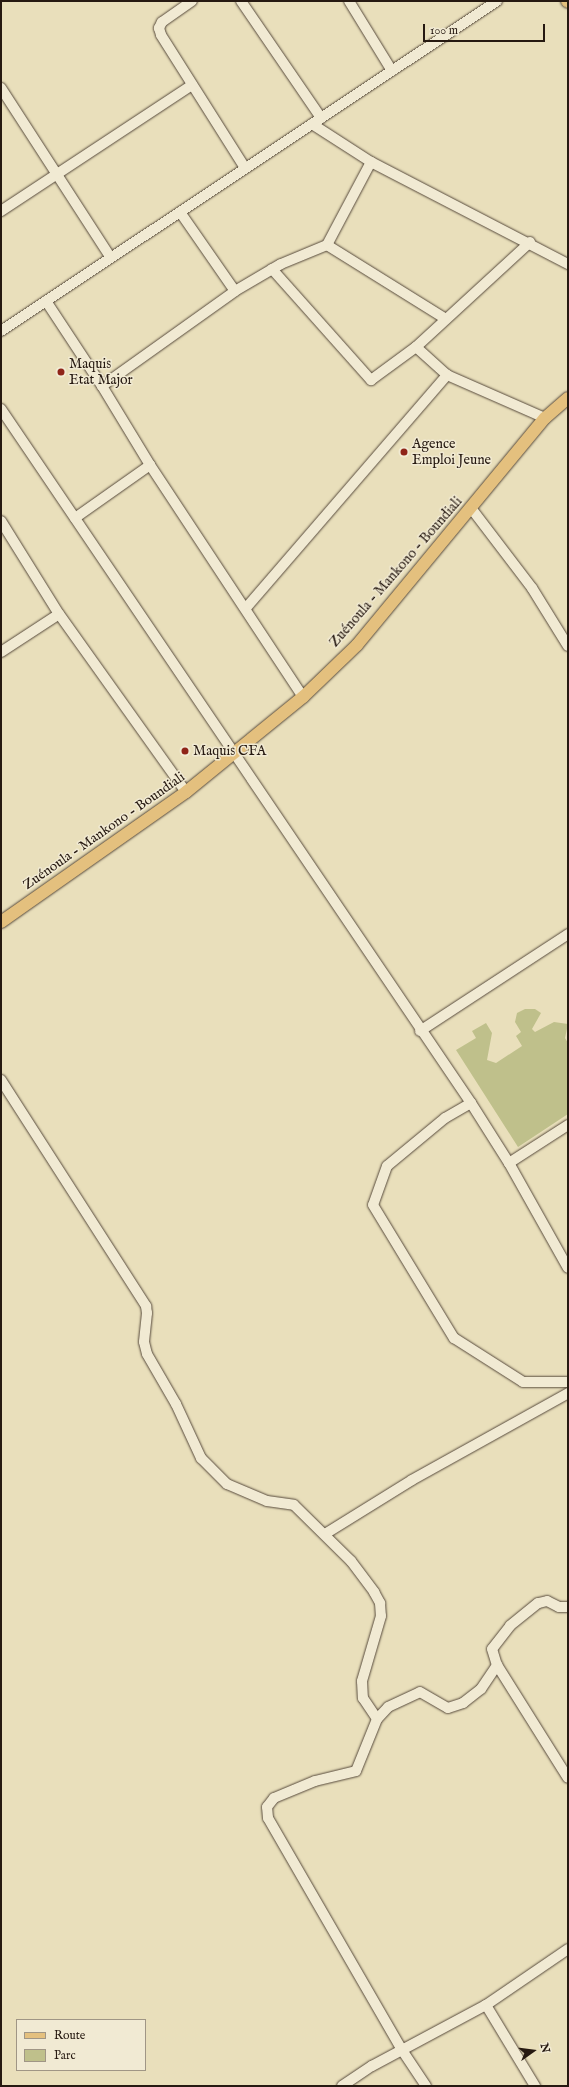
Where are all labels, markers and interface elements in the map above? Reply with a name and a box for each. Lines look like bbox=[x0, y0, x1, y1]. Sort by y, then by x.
scale bar bbox=[425, 16, 547, 42]
text: 100 m bbox=[430, 23, 458, 38]
place label: Maquis Etat Major bbox=[69, 356, 133, 388]
marker: Maquis Etat Major bbox=[56, 367, 66, 377]
place label: Agence Emploi Jeune bbox=[412, 436, 491, 468]
marker: Agence Emploi Jeune bbox=[399, 447, 409, 457]
street label: Zuénoula - Mankono - Boundiali bbox=[326, 493, 466, 651]
place label: Maquis CFA bbox=[193, 743, 266, 759]
marker: Maquis CFA bbox=[180, 746, 190, 756]
street label: Zuénoula - Mankono - Boundiali bbox=[20, 769, 188, 893]
legend bbox=[16, 2019, 146, 2071]
text: Route bbox=[54, 2028, 85, 2043]
north arrow bbox=[513, 2031, 553, 2071]
text: N bbox=[537, 2042, 553, 2054]
text: Parc bbox=[54, 2048, 76, 2063]

